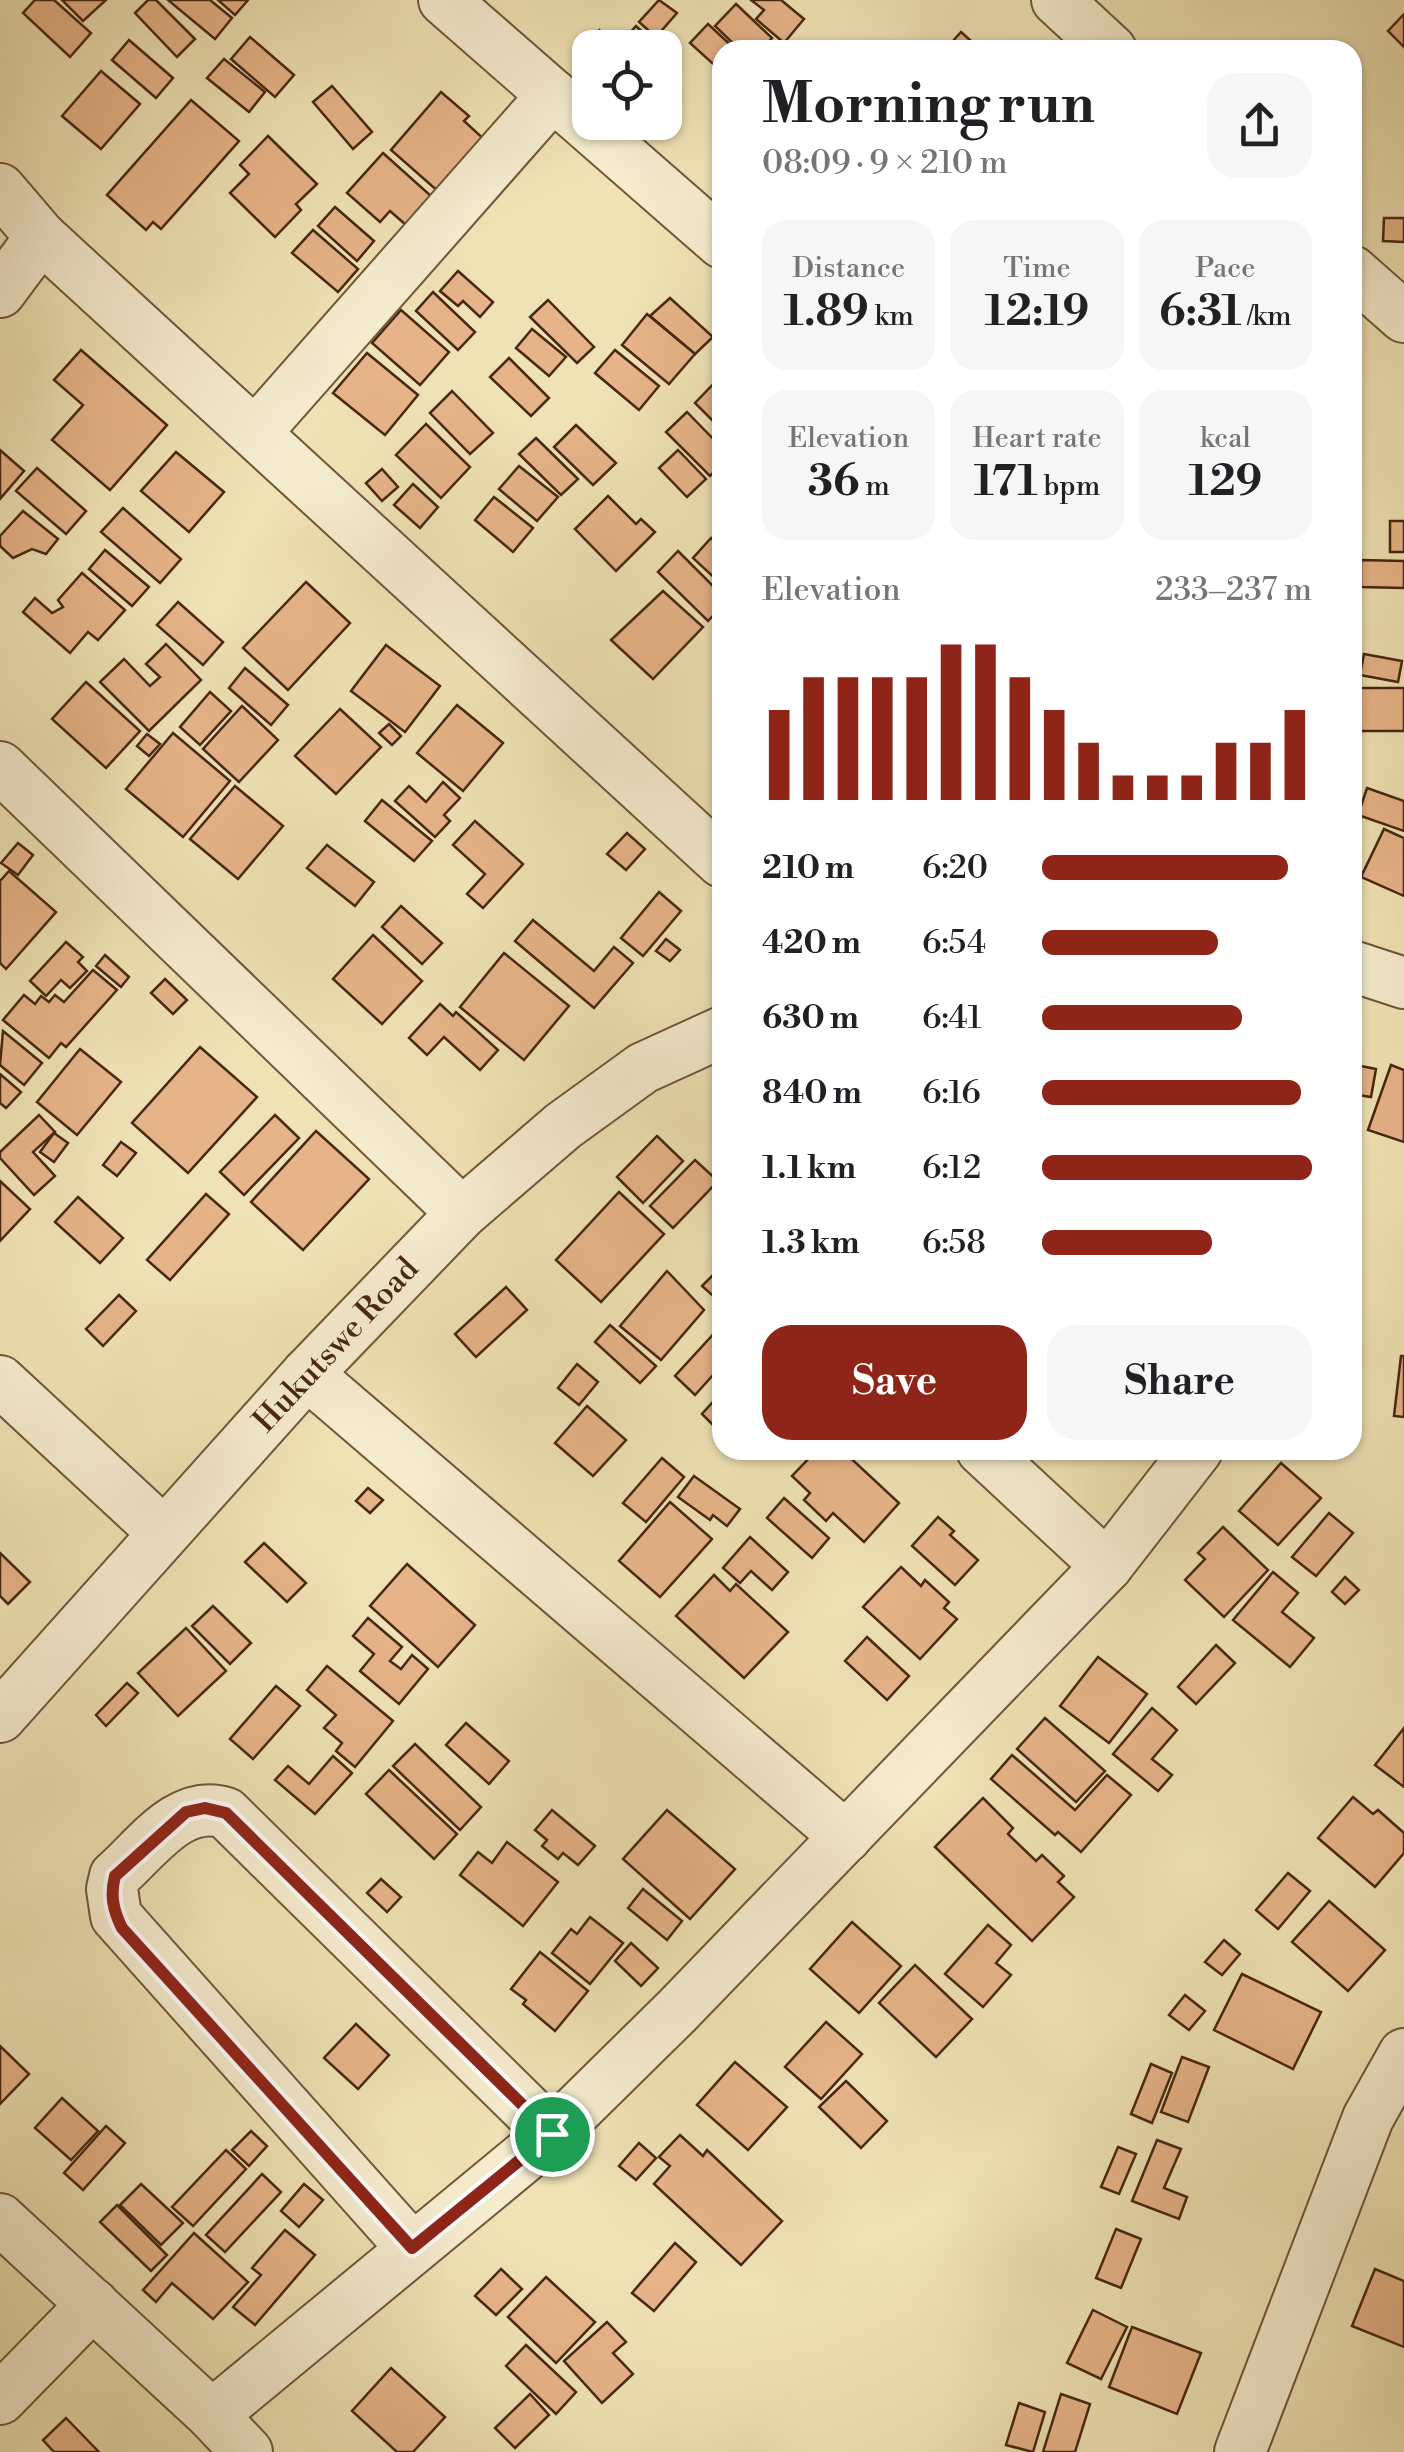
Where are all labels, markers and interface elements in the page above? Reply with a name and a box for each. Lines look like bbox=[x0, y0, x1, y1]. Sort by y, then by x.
map controls bbox=[572, 30, 682, 140]
button: locate bbox=[572, 30, 682, 140]
text: Morning run bbox=[762, 71, 1095, 140]
button: share bbox=[1207, 73, 1312, 178]
text: 08:09 · 9 × 210 m bbox=[762, 143, 1007, 183]
text: Distance bbox=[792, 251, 905, 286]
text: Time bbox=[1003, 251, 1071, 286]
text: Pace bbox=[1195, 251, 1255, 286]
text: 1.89 bbox=[784, 286, 869, 339]
text: 12:19 bbox=[985, 286, 1089, 339]
text: 6:31 bbox=[1159, 286, 1241, 339]
text: km bbox=[869, 299, 914, 334]
text: /km bbox=[1241, 299, 1292, 334]
text: Elevation bbox=[788, 421, 909, 456]
text: Heart rate bbox=[972, 421, 1102, 456]
text: kcal bbox=[1200, 421, 1251, 456]
text: 36 bbox=[808, 456, 859, 509]
text: 171 bbox=[974, 456, 1038, 509]
text: 129 bbox=[1188, 456, 1262, 509]
text: m bbox=[859, 469, 890, 504]
text: bpm bbox=[1038, 469, 1100, 504]
text: Elevation bbox=[762, 570, 901, 610]
text: 233–237 m bbox=[1155, 570, 1312, 610]
text: 210 m bbox=[762, 848, 854, 888]
text: 6:20 bbox=[922, 848, 988, 888]
text: 420 m bbox=[762, 923, 861, 963]
text: 6:54 bbox=[922, 923, 986, 963]
text: 630 m bbox=[762, 998, 859, 1038]
text: 6:41 bbox=[922, 998, 981, 1038]
text: 840 m bbox=[762, 1073, 862, 1113]
text: 6:16 bbox=[922, 1073, 981, 1113]
text: 1.1 km bbox=[762, 1148, 856, 1188]
text: 6:12 bbox=[922, 1148, 981, 1188]
text: 1.3 km bbox=[762, 1223, 860, 1263]
text: 6:58 bbox=[922, 1223, 986, 1263]
street label: Hukutswe Road bbox=[245, 1249, 427, 1441]
button: Save bbox=[762, 1325, 1027, 1440]
button: Share bbox=[1047, 1325, 1312, 1440]
pin bbox=[510, 2092, 595, 2177]
icon: arrive bbox=[525, 2107, 580, 2162]

